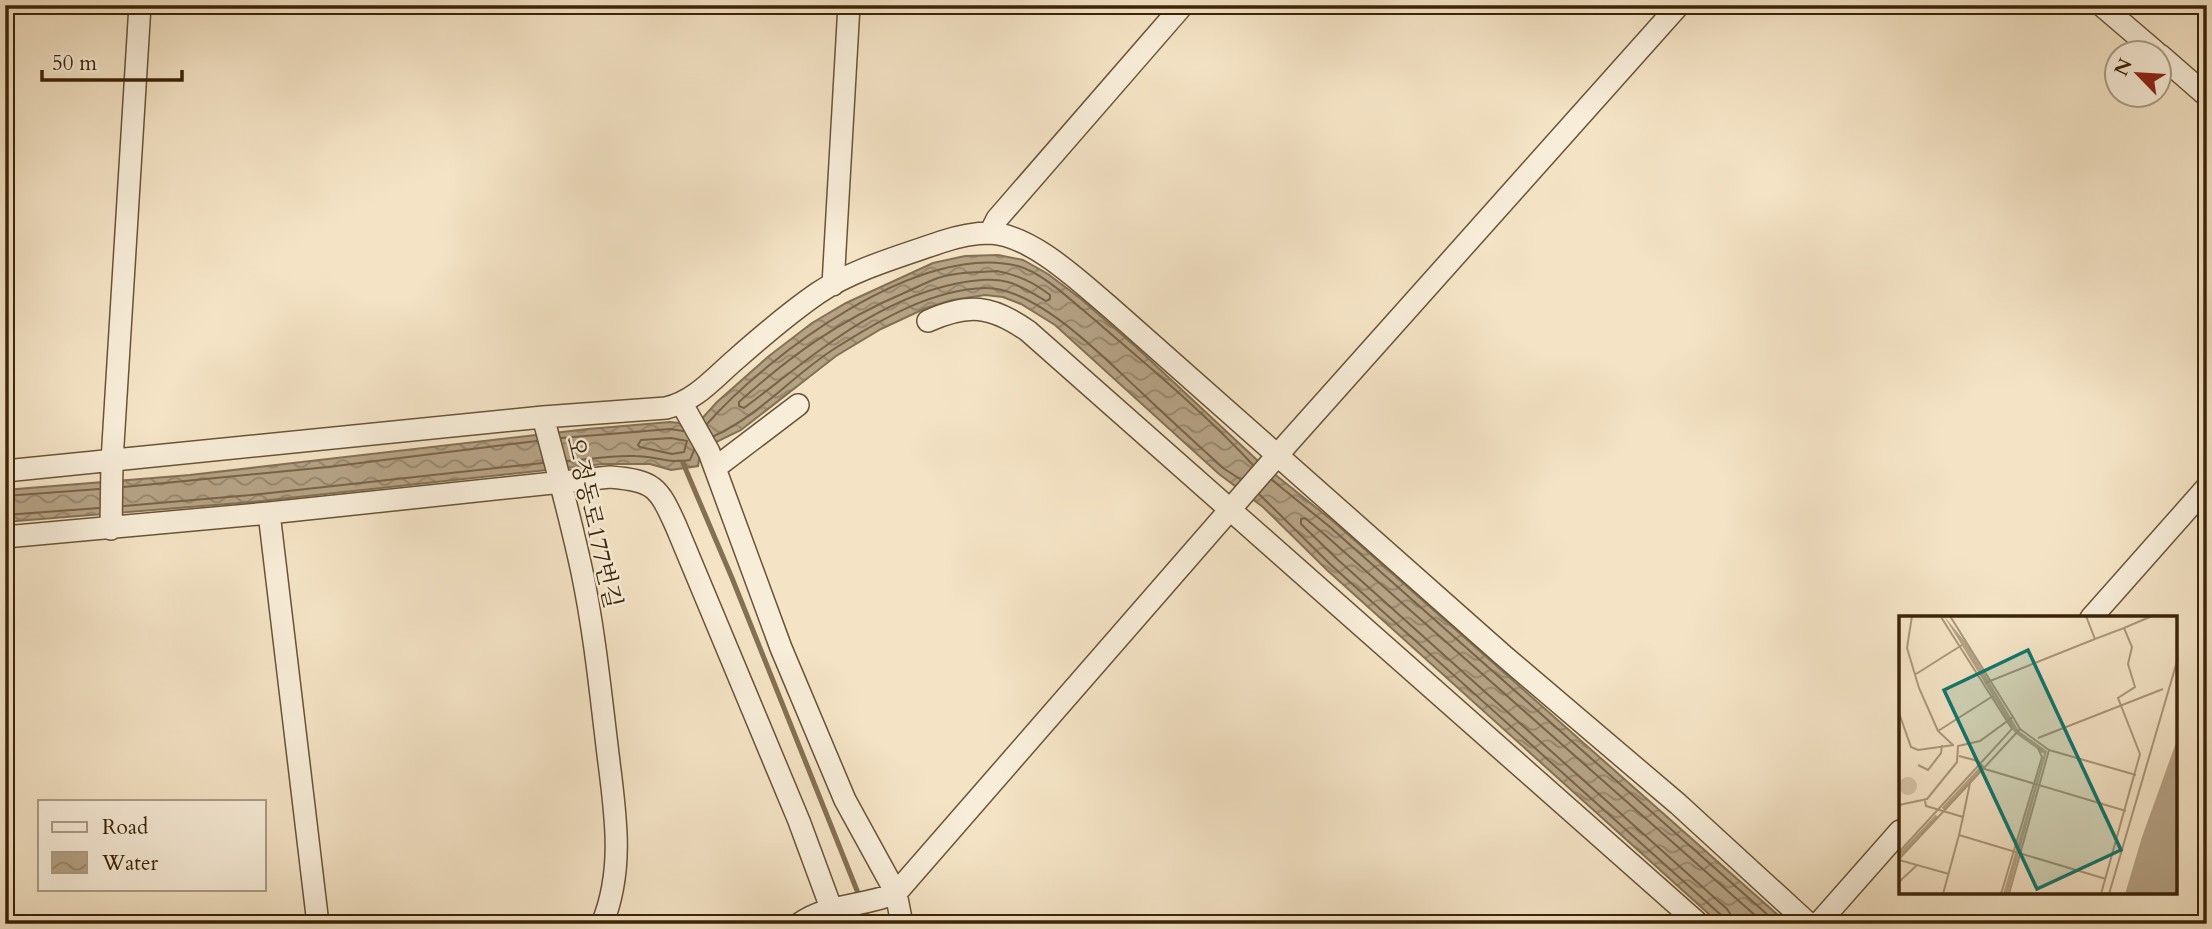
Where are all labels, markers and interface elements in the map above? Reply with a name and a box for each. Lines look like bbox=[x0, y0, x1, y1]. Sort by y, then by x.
scale bar bbox=[42, 38, 182, 82]
north arrow bbox=[2104, 38, 2174, 108]
text: 50 m bbox=[52, 49, 97, 78]
text: N bbox=[2108, 54, 2139, 80]
street label: 오정동로177번길 bbox=[558, 433, 629, 612]
inset map bbox=[1899, 616, 2177, 894]
legend bbox=[38, 800, 266, 890]
text: Road bbox=[102, 813, 148, 842]
text: Water bbox=[101, 849, 158, 878]

